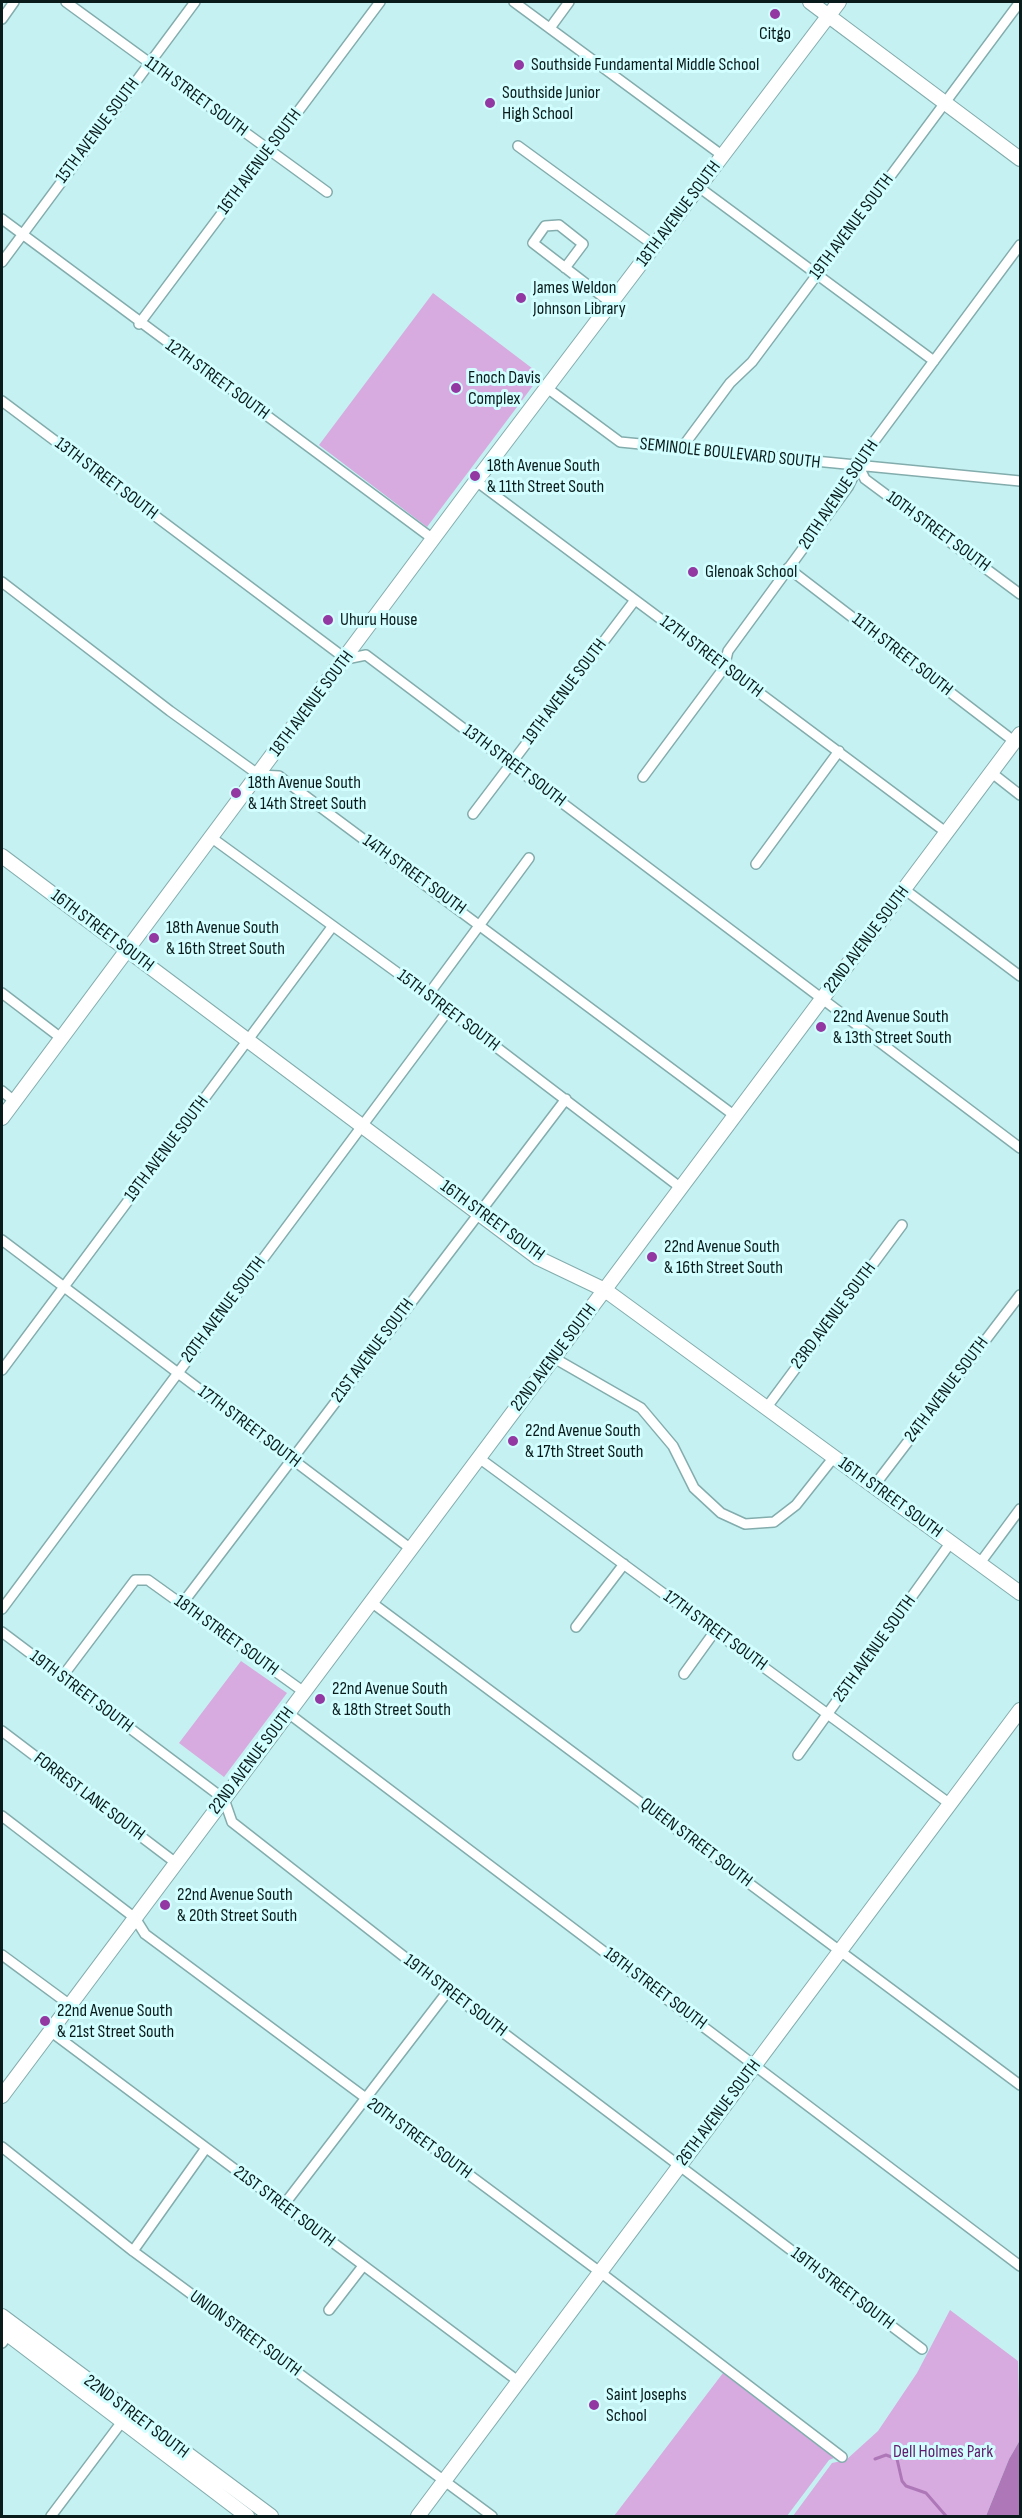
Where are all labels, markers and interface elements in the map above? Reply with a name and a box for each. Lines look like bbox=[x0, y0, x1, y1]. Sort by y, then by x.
marker: Citgo bbox=[768, 7, 782, 21]
place label: Citgo bbox=[759, 23, 791, 45]
street label: 11TH STREET SOUTH bbox=[140, 52, 252, 142]
place label: Southside Fundamental Middle School bbox=[531, 54, 759, 76]
marker: Southside Fundamental Middle School bbox=[512, 58, 526, 72]
street label: 15TH AVENUE SOUTH bbox=[52, 74, 144, 188]
place label: Southside Junior High School bbox=[502, 82, 600, 124]
marker: Southside Junior High School bbox=[483, 96, 497, 110]
street label: 16TH AVENUE SOUTH bbox=[213, 105, 307, 219]
street label: 18TH AVENUE SOUTH bbox=[632, 157, 726, 271]
street label: 19TH AVENUE SOUTH bbox=[805, 170, 899, 284]
place label: James Weldon Johnson Library bbox=[533, 277, 626, 320]
marker: James Weldon Johnson Library bbox=[514, 291, 528, 305]
street label: 12TH STREET SOUTH bbox=[161, 335, 273, 425]
place label: Enoch Davis Complex bbox=[468, 367, 541, 410]
marker: Enoch Davis Complex bbox=[449, 381, 463, 395]
street label: 13TH STREET SOUTH bbox=[50, 433, 162, 525]
street label: SEMINOLE BOULEVARD SOUTH bbox=[639, 434, 821, 474]
street label: 20TH AVENUE SOUTH bbox=[794, 436, 884, 554]
place label: 18th Avenue South & 11th Street South bbox=[487, 455, 604, 498]
marker: 18th Avenue South & 11th Street South bbox=[468, 469, 482, 483]
street label: 10TH STREET SOUTH bbox=[882, 487, 994, 577]
place label: Glenoak School bbox=[705, 561, 797, 583]
marker: Glenoak School bbox=[686, 565, 700, 579]
place label: Uhuru House bbox=[340, 609, 418, 631]
street label: 11TH STREET SOUTH bbox=[847, 609, 957, 701]
street label: 12TH STREET SOUTH bbox=[655, 611, 767, 703]
marker: Uhuru House bbox=[321, 613, 335, 627]
street label: 19TH AVENUE SOUTH bbox=[518, 635, 612, 749]
street label: 18TH AVENUE SOUTH bbox=[265, 647, 359, 761]
street label: 13TH STREET SOUTH bbox=[458, 720, 570, 812]
place label: 18th Avenue South & 14th Street South bbox=[248, 772, 367, 814]
marker: 18th Avenue South & 14th Street South bbox=[229, 786, 243, 800]
street label: 14TH STREET SOUTH bbox=[358, 830, 470, 920]
street label: 22ND AVENUE SOUTH bbox=[820, 882, 914, 998]
street label: 16TH STREET SOUTH bbox=[46, 885, 158, 977]
place label: 18th Avenue South & 16th Street South bbox=[166, 917, 285, 960]
marker: 18th Avenue South & 16th Street South bbox=[147, 931, 161, 945]
street label: 15TH STREET SOUTH bbox=[392, 965, 504, 1057]
place label: 22nd Avenue South & 13th Street South bbox=[833, 1006, 952, 1048]
marker: 22nd Avenue South & 13th Street South bbox=[814, 1020, 828, 1034]
street label: 19TH AVENUE SOUTH bbox=[120, 1092, 214, 1206]
street label: 16TH STREET SOUTH bbox=[436, 1176, 548, 1266]
place label: 22nd Avenue South & 16th Street South bbox=[664, 1236, 783, 1278]
marker: 22nd Avenue South & 16th Street South bbox=[645, 1250, 659, 1264]
street label: 20TH AVENUE SOUTH bbox=[177, 1253, 271, 1367]
street label: 23RD AVENUE SOUTH bbox=[787, 1258, 881, 1374]
street label: 21ST AVENUE SOUTH bbox=[327, 1295, 419, 1407]
street label: 22ND AVENUE SOUTH bbox=[507, 1300, 601, 1416]
street label: 24TH AVENUE SOUTH bbox=[900, 1333, 994, 1447]
street label: 17TH STREET SOUTH bbox=[193, 1381, 305, 1473]
place label: 22nd Avenue South & 17th Street South bbox=[525, 1420, 643, 1462]
marker: 22nd Avenue South & 17th Street South bbox=[506, 1434, 520, 1448]
street label: 16TH STREET SOUTH bbox=[834, 1453, 946, 1543]
street label: 17TH STREET SOUTH bbox=[659, 1586, 771, 1676]
street label: 18TH STREET SOUTH bbox=[170, 1591, 282, 1681]
street label: 25TH AVENUE SOUTH bbox=[829, 1591, 921, 1707]
street label: 19TH STREET SOUTH bbox=[25, 1646, 137, 1738]
place label: 22nd Avenue South & 18th Street South bbox=[332, 1678, 451, 1720]
marker: 22nd Avenue South & 18th Street South bbox=[313, 1692, 327, 1706]
street label: 22ND AVENUE SOUTH bbox=[205, 1703, 299, 1819]
street label: FORREST LANE SOUTH bbox=[29, 1748, 149, 1846]
street label: QUEEN STREET SOUTH bbox=[636, 1794, 756, 1892]
place label: 22nd Avenue South & 20th Street South bbox=[177, 1884, 297, 1926]
marker: 22nd Avenue South & 20th Street South bbox=[158, 1898, 172, 1912]
street label: 18TH STREET SOUTH bbox=[599, 1943, 711, 2035]
street label: 19TH STREET SOUTH bbox=[399, 1950, 511, 2042]
place label: 22nd Avenue South & 21st Street South bbox=[57, 2000, 174, 2042]
marker: 22nd Avenue South & 21st Street South bbox=[38, 2014, 52, 2028]
street label: 26TH AVENUE SOUTH bbox=[672, 2056, 766, 2170]
street label: 20TH STREET SOUTH bbox=[362, 2094, 476, 2184]
street label: 21ST STREET SOUTH bbox=[229, 2162, 339, 2252]
street label: 19TH STREET SOUTH bbox=[786, 2243, 898, 2335]
street label: UNION STREET SOUTH bbox=[185, 2286, 305, 2382]
street label: 22ND STREET SOUTH bbox=[79, 2371, 193, 2463]
place label: Saint Josephs School bbox=[606, 2384, 687, 2426]
marker: Saint Josephs School bbox=[587, 2398, 601, 2412]
park label: Dell Holmes Park bbox=[893, 2441, 993, 2463]

